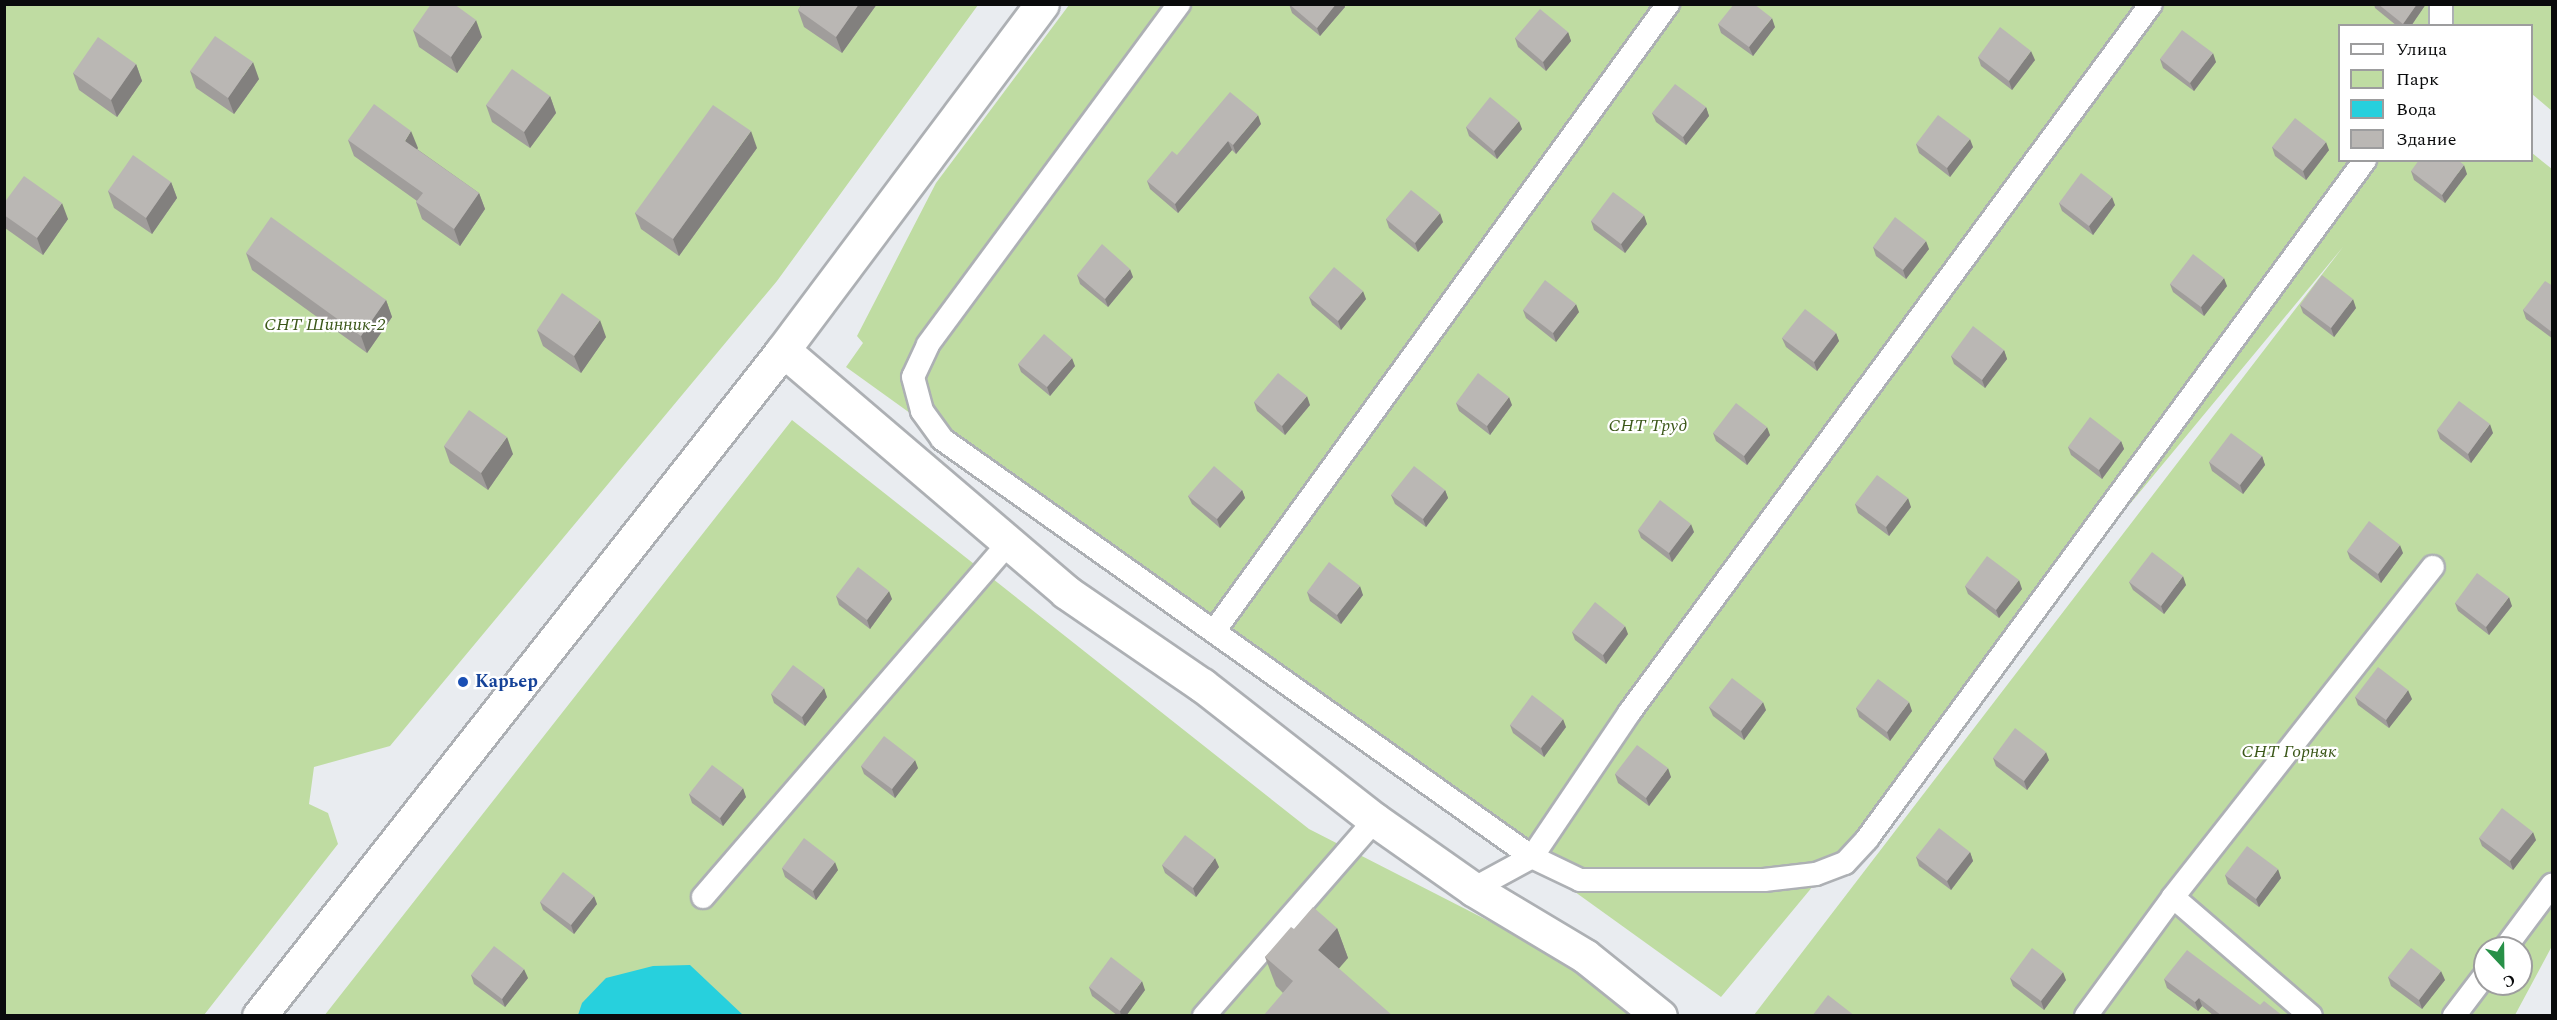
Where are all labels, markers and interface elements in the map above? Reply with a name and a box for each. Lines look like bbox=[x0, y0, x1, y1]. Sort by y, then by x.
legend bbox=[2338, 24, 2533, 162]
text: Улица bbox=[2396, 36, 2447, 63]
text: Парк bbox=[2396, 66, 2439, 93]
text: Вода bbox=[2396, 96, 2436, 123]
text: Здание bbox=[2396, 126, 2456, 153]
park label: СНТ Шинник-2 bbox=[264, 314, 386, 336]
park label: СНТ Труд bbox=[1608, 415, 1688, 437]
place label: Карьер bbox=[475, 671, 538, 693]
marker: Карьер bbox=[456, 675, 470, 689]
park label: СНТ Горняк bbox=[2241, 741, 2337, 763]
north arrow bbox=[2473, 936, 2533, 996]
text: С bbox=[2499, 968, 2519, 994]

